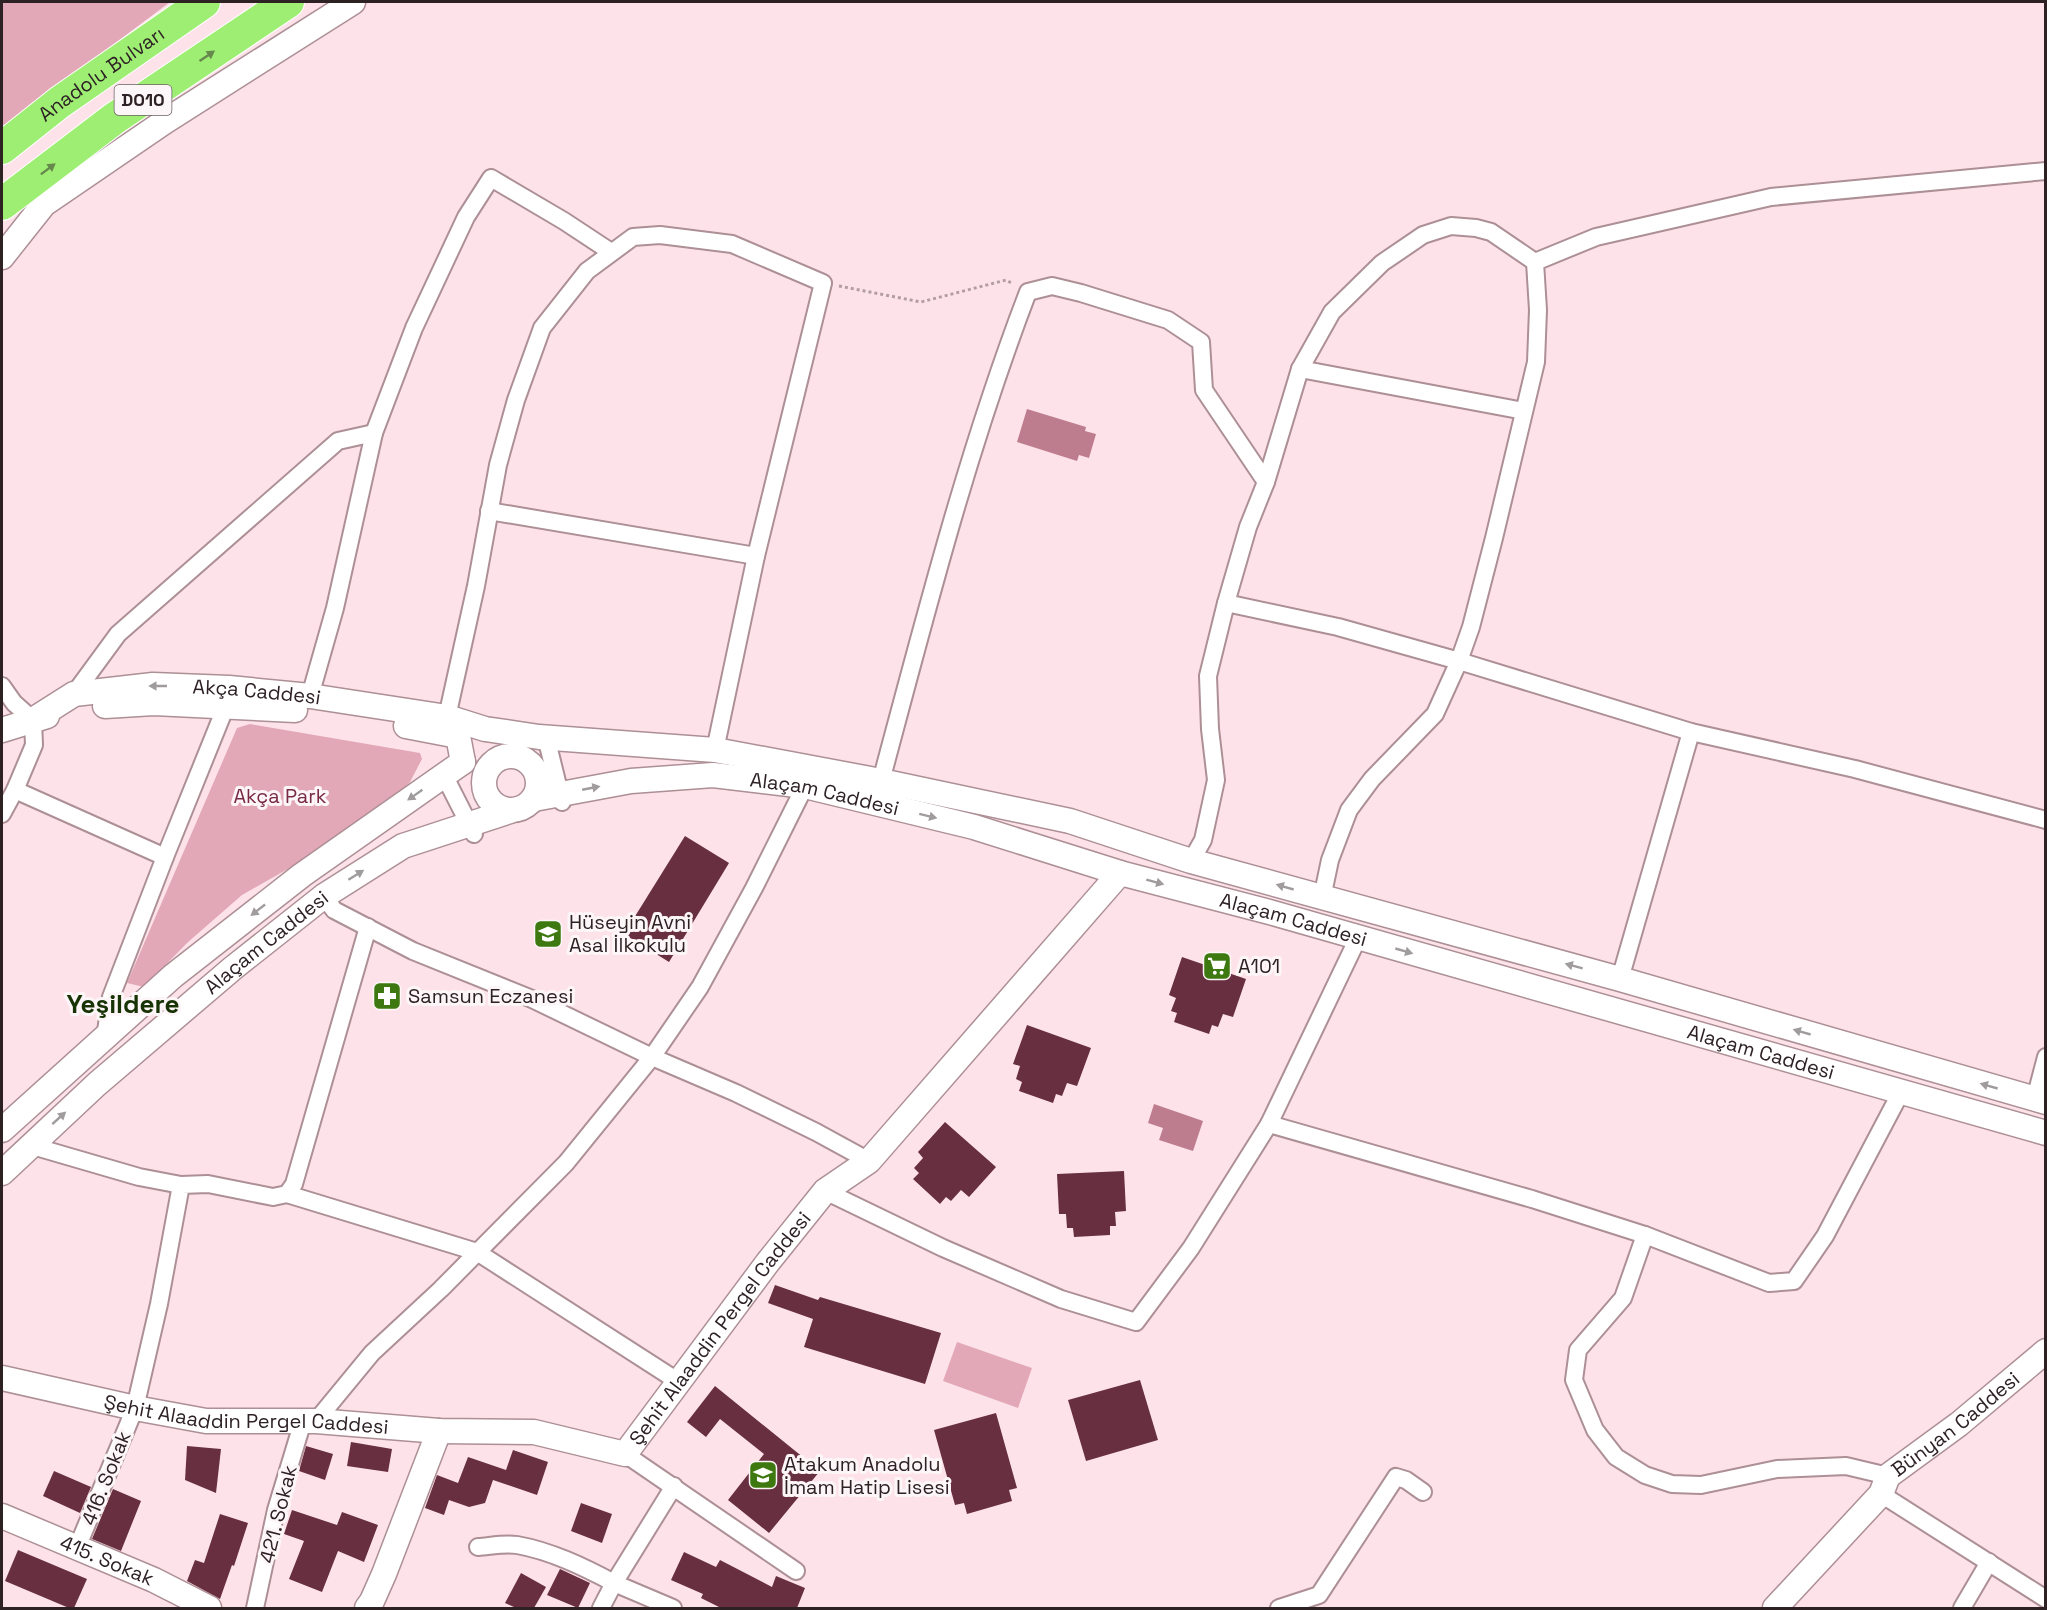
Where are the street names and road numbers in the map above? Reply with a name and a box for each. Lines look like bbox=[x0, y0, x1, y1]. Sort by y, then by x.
street label: Anadolu Bulvarı bbox=[33, 20, 169, 127]
road number: D010 bbox=[114, 85, 172, 115]
street label: Akça Caddesi bbox=[192, 674, 323, 710]
street label: Alaçam Caddesi bbox=[748, 767, 902, 821]
street label: Alaçam Caddesi bbox=[199, 885, 334, 1000]
street label: Alaçam Caddesi bbox=[1217, 887, 1370, 952]
street label: Alaçam Caddesi bbox=[1684, 1019, 1837, 1085]
street label: Şehit Alaaddin Pergel Caddesi bbox=[623, 1206, 816, 1450]
street label: Bünyan Caddesi bbox=[1886, 1366, 2025, 1482]
street label: Şehit Alaaddin Pergel Caddesi bbox=[101, 1388, 389, 1440]
street label: 416. Sokak bbox=[75, 1427, 137, 1529]
street label: 421. Sokak bbox=[253, 1462, 303, 1566]
street label: 415. Sokak bbox=[56, 1529, 158, 1592]

